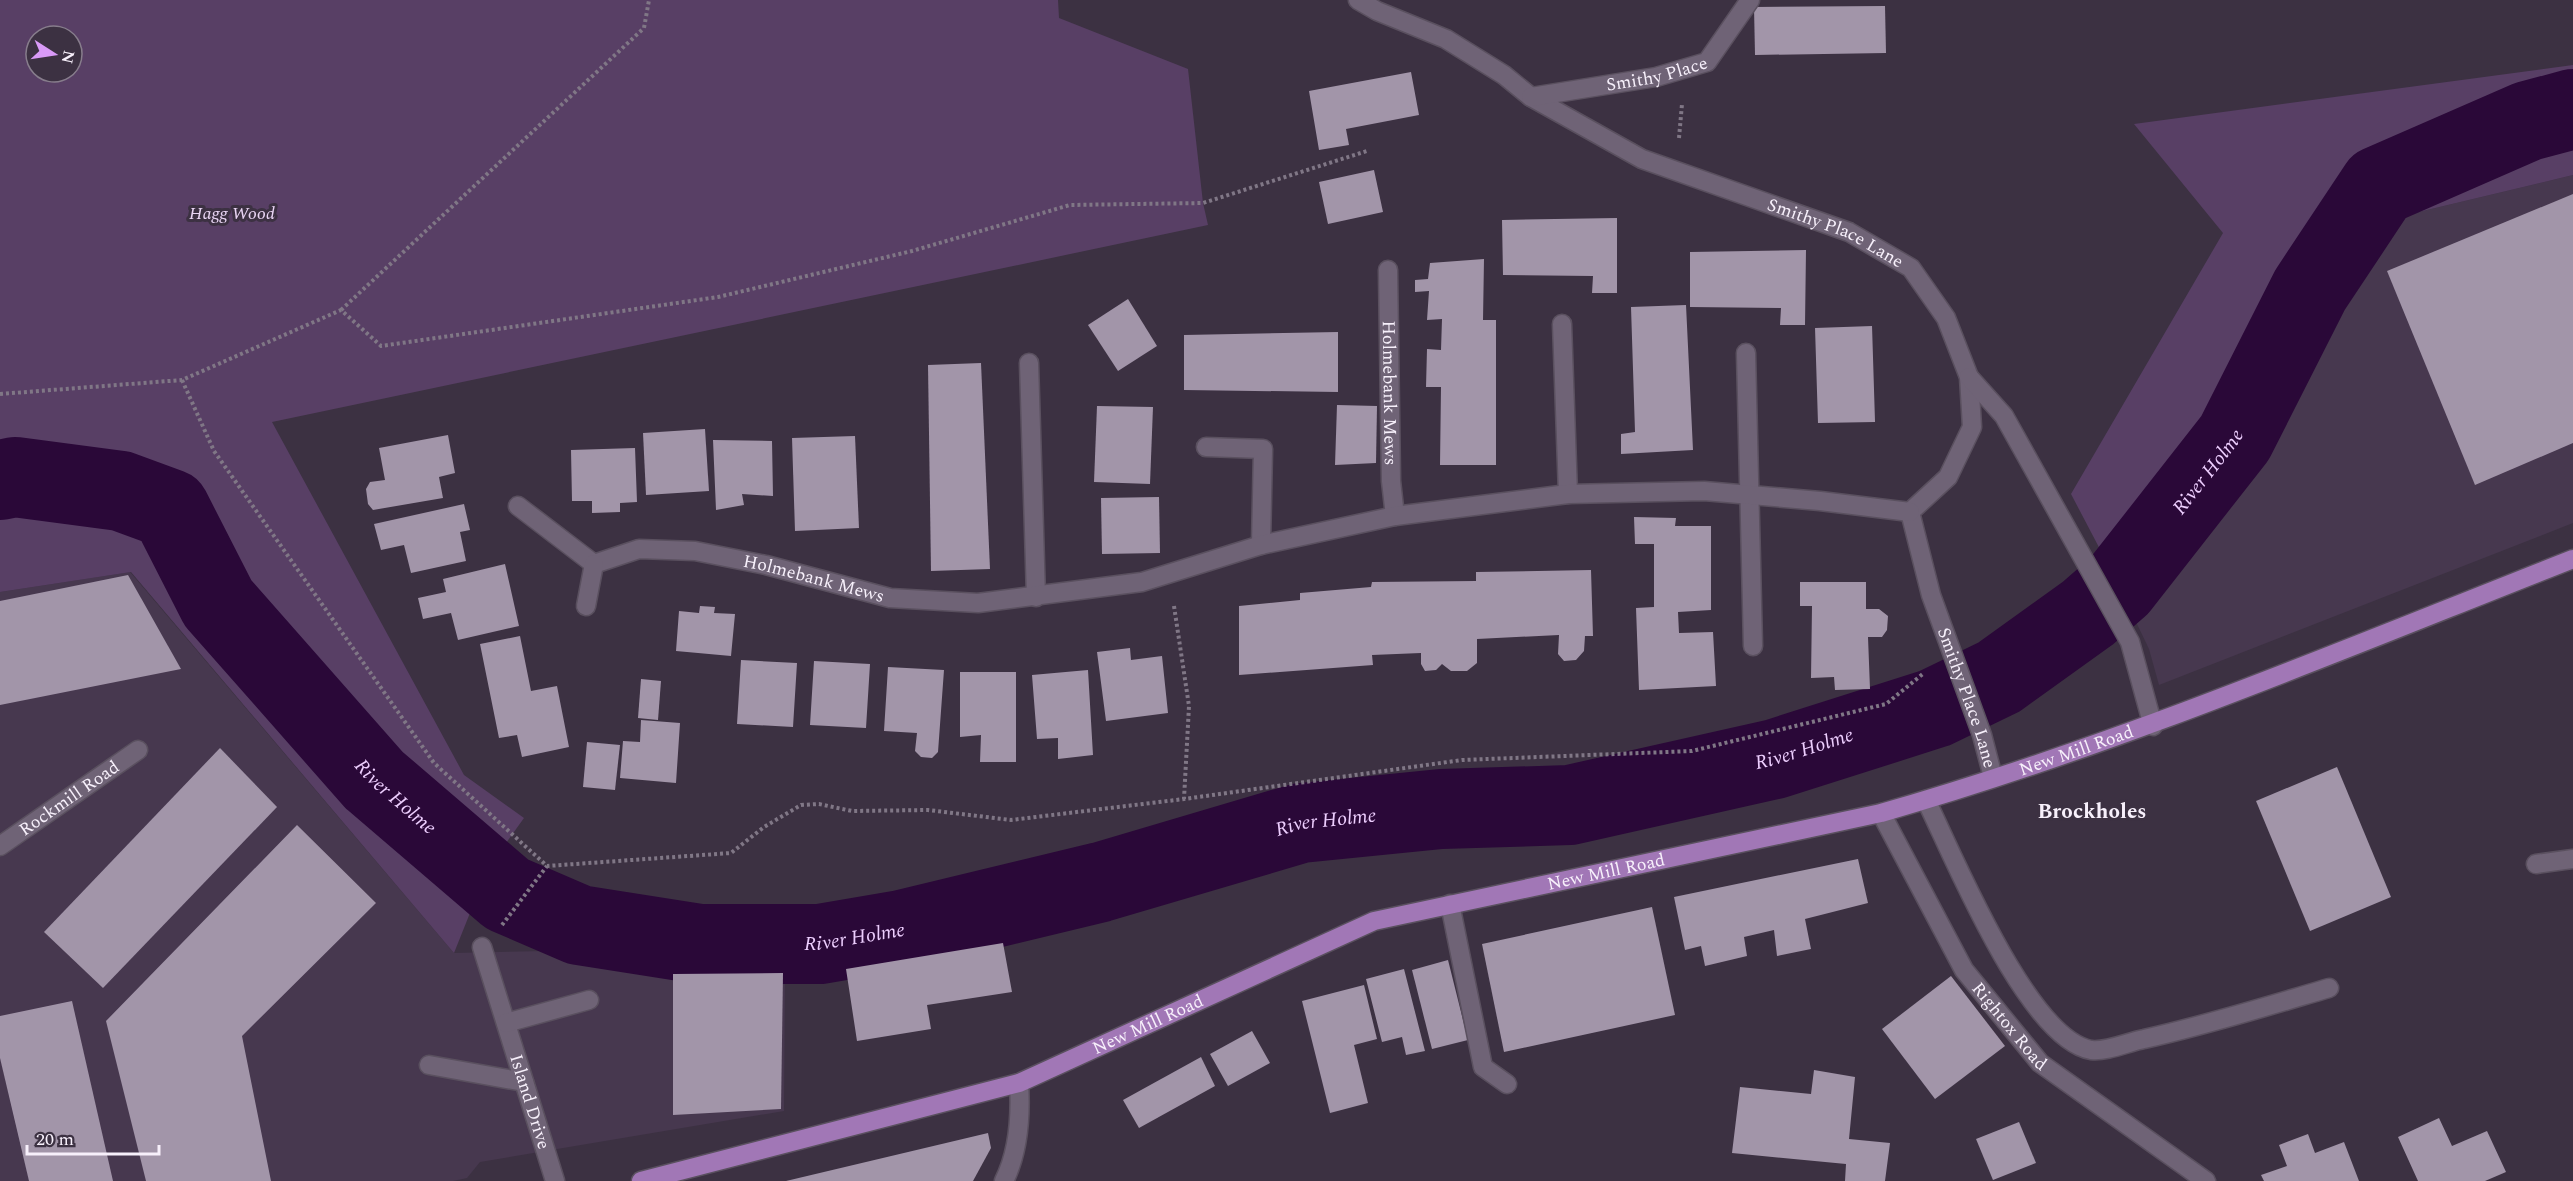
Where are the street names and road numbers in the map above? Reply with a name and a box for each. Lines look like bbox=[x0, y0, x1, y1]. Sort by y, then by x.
street label: Smithy Place bbox=[1604, 49, 1711, 98]
street label: Smithy Place Lane bbox=[1764, 191, 1909, 275]
street label: Holmebank Mews bbox=[1375, 320, 1404, 466]
street label: Holmebank Mews bbox=[741, 547, 888, 609]
street label: Smithy Place Lane bbox=[1930, 624, 2004, 771]
street label: New Mill Road bbox=[2015, 718, 2137, 783]
street label: Rockmill Road bbox=[13, 754, 125, 843]
street label: New Mill Road bbox=[1545, 846, 1667, 897]
street label: Rightox Road bbox=[1965, 976, 2053, 1078]
street label: New Mill Road bbox=[1088, 987, 1208, 1061]
street label: Island Drive bbox=[503, 1051, 558, 1152]

